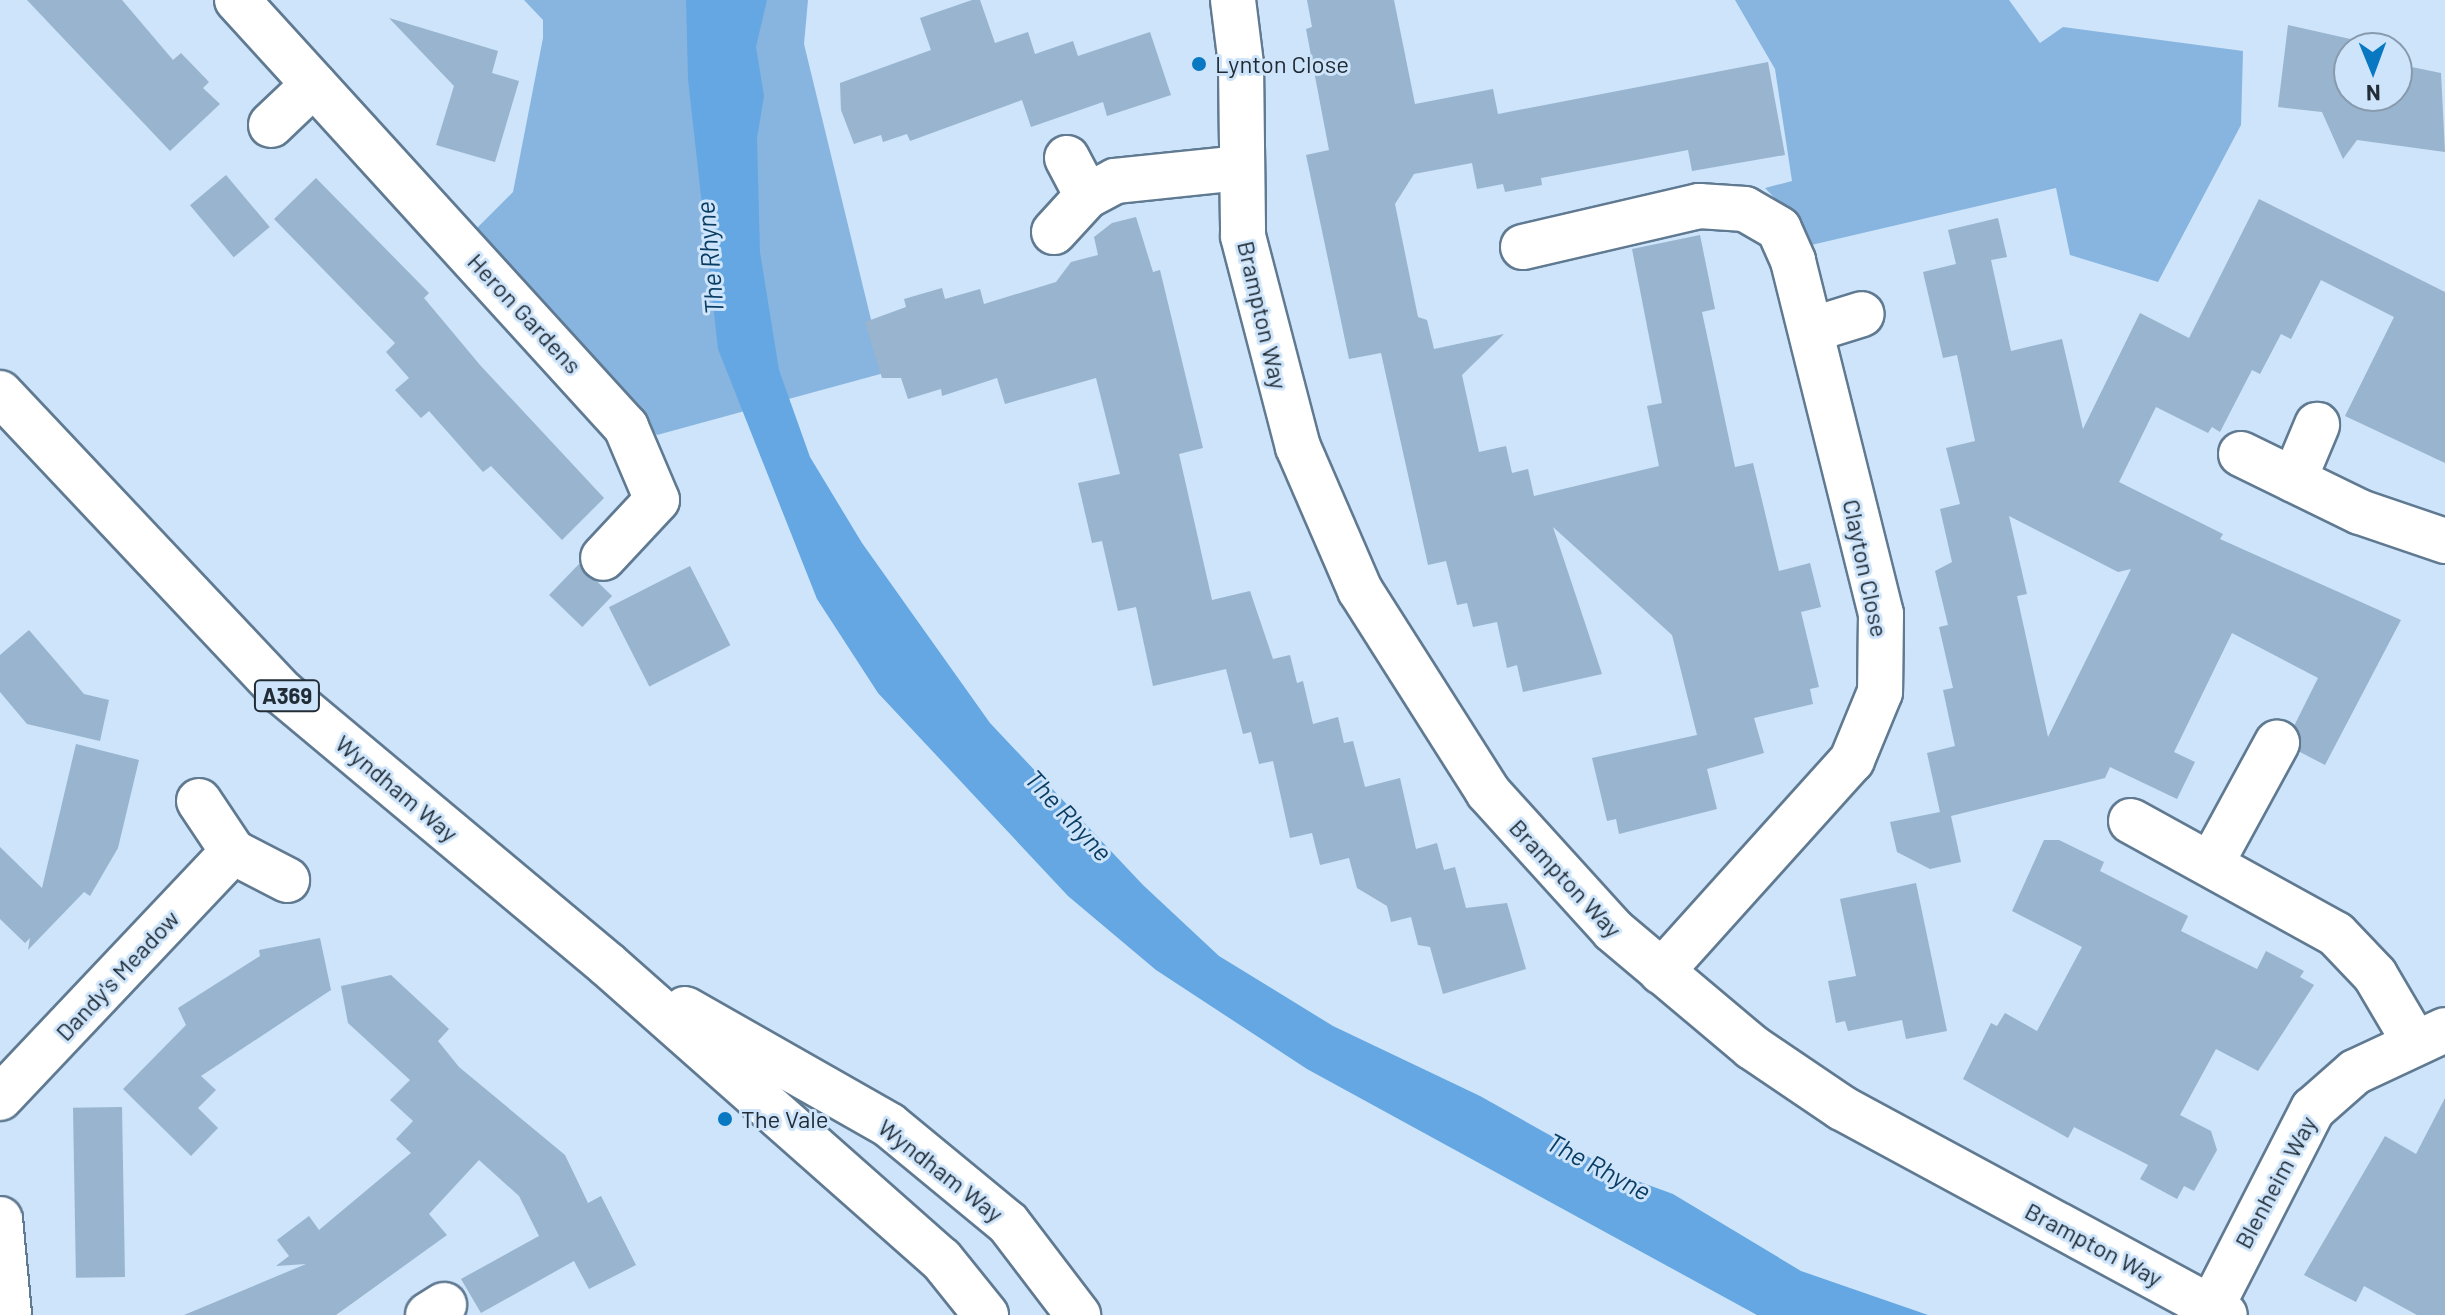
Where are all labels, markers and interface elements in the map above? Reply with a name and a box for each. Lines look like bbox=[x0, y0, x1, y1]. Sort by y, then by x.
north arrow bbox=[2333, 32, 2413, 112]
place label: Lynton Close bbox=[1215, 50, 1349, 78]
marker: Lynton Close bbox=[1190, 55, 1208, 73]
text: N bbox=[2366, 81, 2381, 107]
water label: The Rhyne bbox=[689, 200, 729, 316]
street label: Brampton Way bbox=[1232, 238, 1294, 392]
street label: Heron Gardens bbox=[462, 247, 588, 379]
street label: Clayton Close bbox=[1837, 497, 1895, 639]
road number: A369 bbox=[253, 678, 321, 714]
street label: Wyndham Way bbox=[330, 729, 464, 847]
water label: The Rhyne bbox=[1019, 763, 1119, 867]
street label: Brampton Way bbox=[1504, 813, 1628, 943]
street label: Dandy's Meadow bbox=[49, 904, 185, 1046]
place label: The Vale bbox=[741, 1105, 829, 1133]
marker: The Vale bbox=[716, 1110, 734, 1128]
street label: Blenheim Way bbox=[2228, 1111, 2322, 1253]
street label: Wyndham Way bbox=[873, 1112, 1009, 1228]
water label: The Rhyne bbox=[1542, 1126, 1656, 1206]
street label: Brampton Way bbox=[2020, 1196, 2168, 1292]

